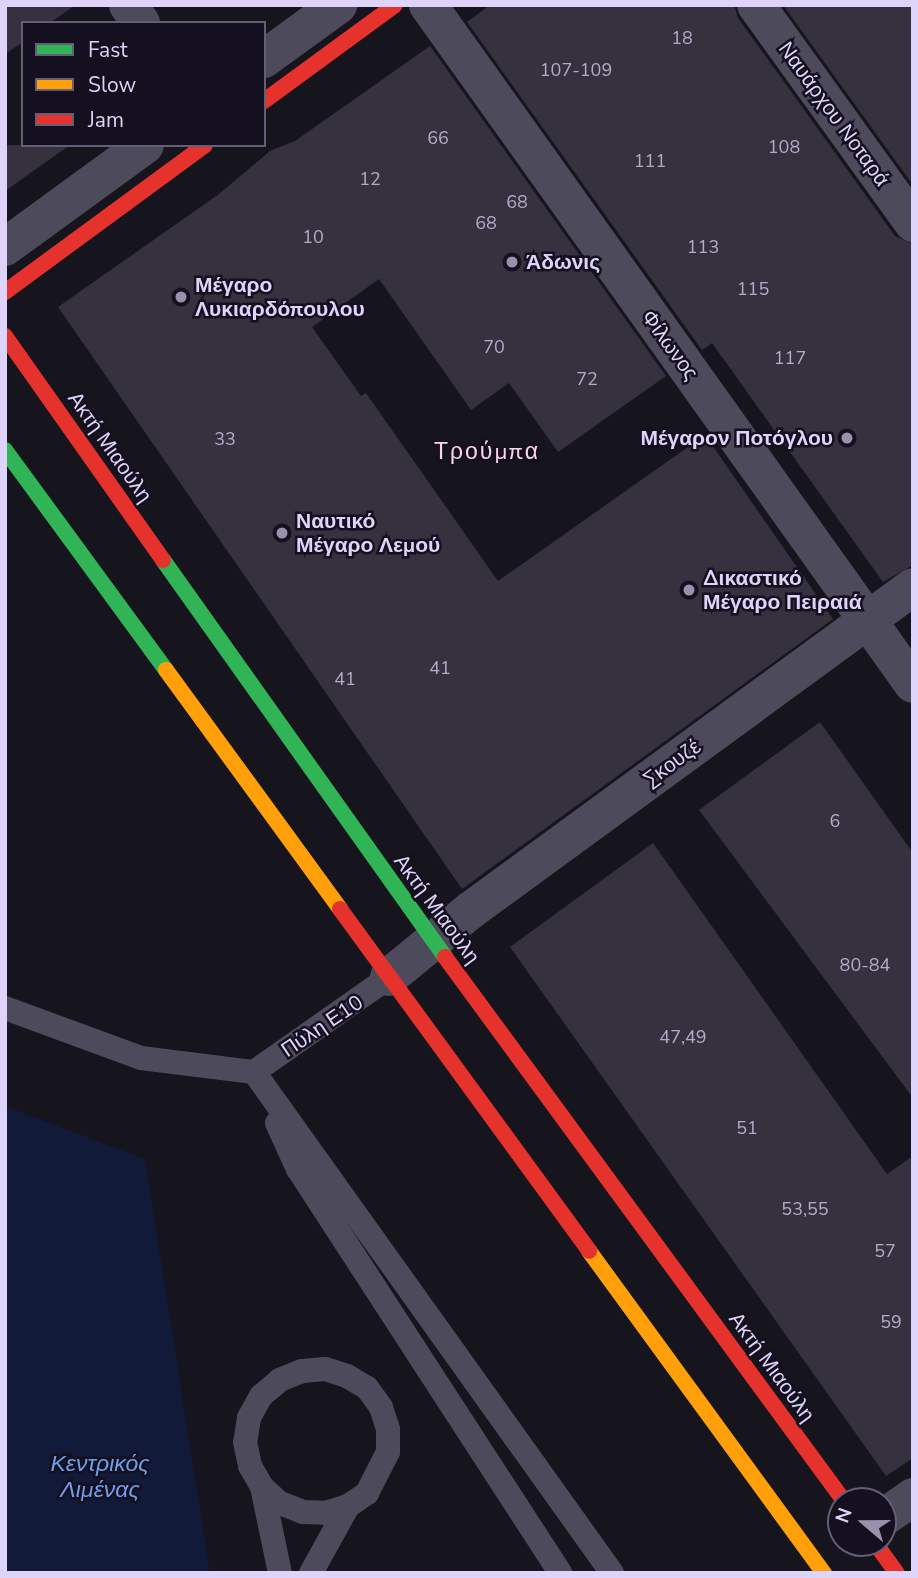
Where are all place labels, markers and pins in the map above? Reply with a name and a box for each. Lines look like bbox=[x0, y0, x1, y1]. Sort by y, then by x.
place label: Άδωνις bbox=[526, 249, 600, 275]
marker: Άδωνις bbox=[504, 254, 520, 270]
place label: Μέγαρο Λυκιαρδόπουλου bbox=[195, 272, 365, 322]
marker: Μέγαρο Λυκιαρδόπουλου bbox=[173, 289, 189, 305]
place label: Μέγαρον Ποτόγλου bbox=[641, 425, 833, 451]
marker: Μέγαρον Ποτόγλου bbox=[839, 430, 855, 446]
place label: Ναυτικό Μέγαρο Λεμού bbox=[296, 508, 440, 558]
marker: Ναυτικό Μέγαρο Λεμού bbox=[274, 525, 290, 541]
place label: Δικαστικό Μέγαρο Πειραιά bbox=[703, 565, 862, 615]
marker: Δικαστικό Μέγαρο Πειραιά bbox=[681, 582, 697, 598]

